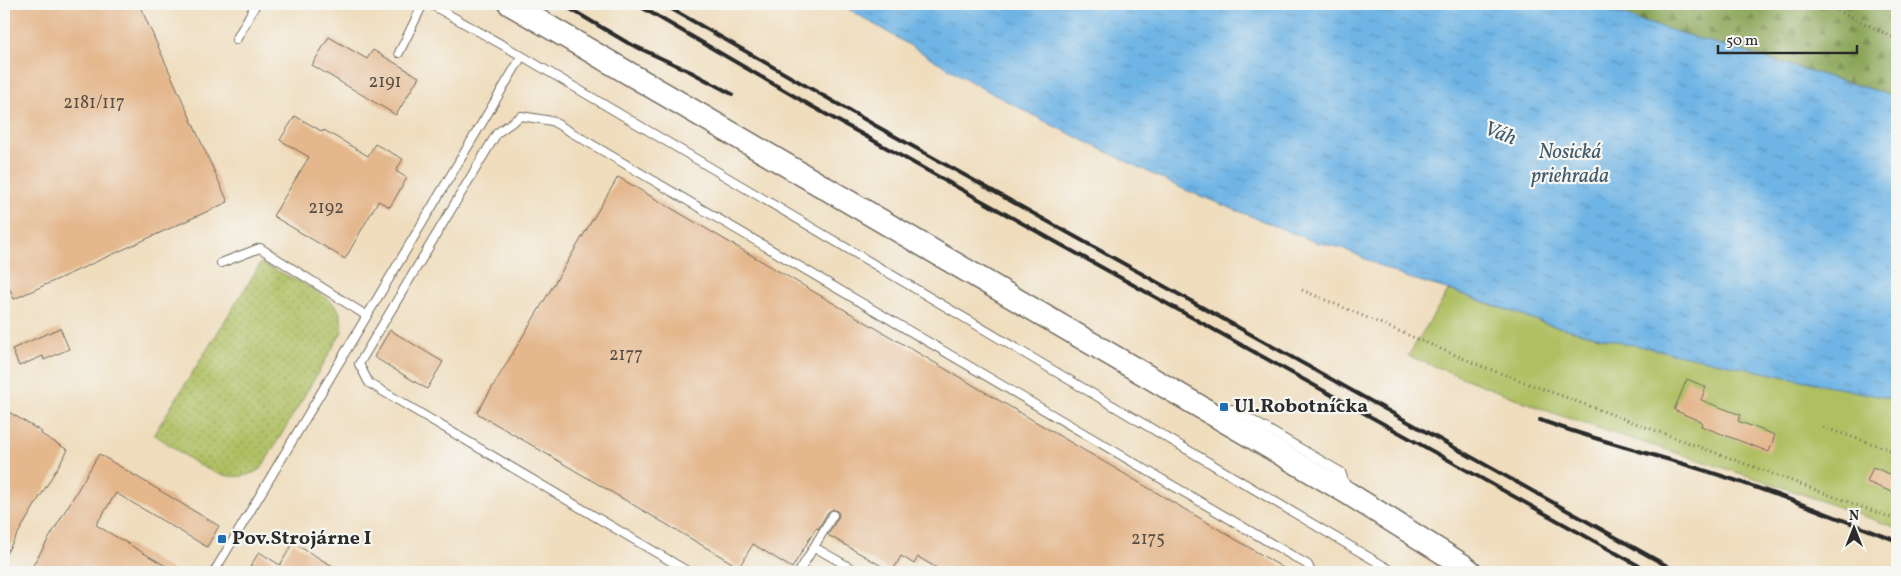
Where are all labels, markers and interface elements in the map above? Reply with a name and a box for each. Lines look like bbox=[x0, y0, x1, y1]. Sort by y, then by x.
scale bar bbox=[1718, 22, 1857, 54]
text: 50 m bbox=[1726, 31, 1758, 52]
house number: 2191 bbox=[369, 70, 401, 95]
house number: 2181/117 bbox=[63, 91, 125, 116]
water label: Váh bbox=[1480, 115, 1520, 153]
water label: Nosická priehrada bbox=[1531, 138, 1609, 191]
house number: 2192 bbox=[308, 196, 344, 221]
house number: 2177 bbox=[609, 343, 643, 368]
place label: Ul.Robotnícka bbox=[1234, 393, 1368, 421]
marker: Ul.Robotnícka bbox=[1218, 401, 1230, 413]
north arrow bbox=[1828, 504, 1878, 554]
text: N bbox=[1849, 507, 1859, 526]
place label: Pov.Strojárne I bbox=[232, 525, 372, 553]
house number: 2175 bbox=[1131, 527, 1165, 552]
marker: Pov.Strojárne I bbox=[216, 533, 228, 545]

